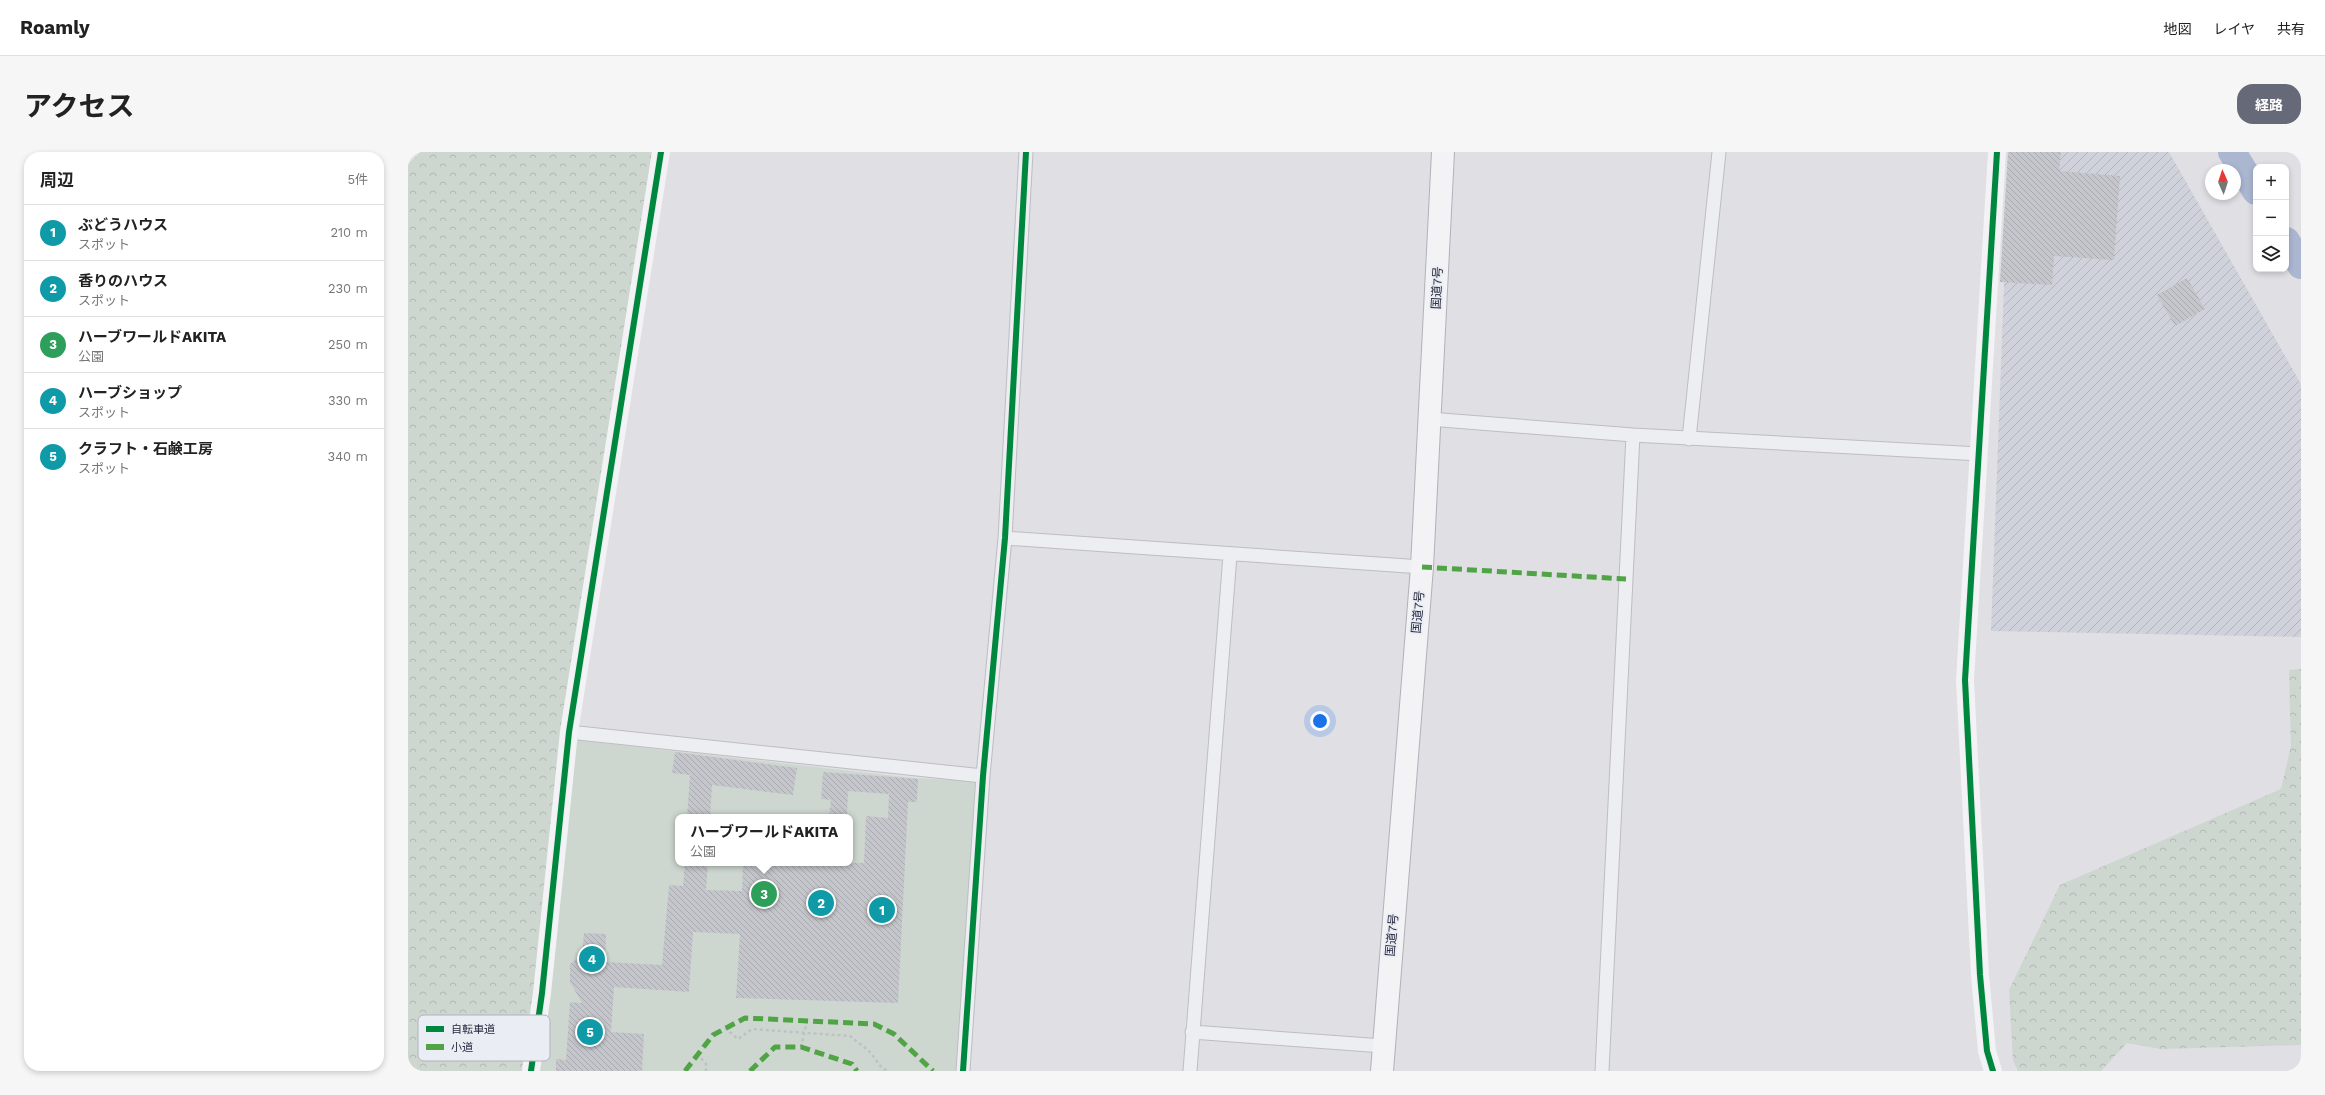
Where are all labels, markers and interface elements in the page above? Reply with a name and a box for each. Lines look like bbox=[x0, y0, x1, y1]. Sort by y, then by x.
text: Roamly bbox=[20, 16, 90, 39]
text: 地図 bbox=[2163, 21, 2191, 37]
text: レイヤ bbox=[2213, 21, 2255, 37]
text: 共有 bbox=[2277, 21, 2305, 37]
button: 経路 bbox=[2237, 84, 2301, 124]
text: アクセス bbox=[24, 90, 135, 123]
north arrow bbox=[2205, 164, 2241, 200]
map controls bbox=[2253, 164, 2289, 272]
button: + bbox=[2253, 164, 2289, 200]
text: 周辺 bbox=[40, 170, 74, 190]
text: 5件 bbox=[347, 172, 368, 187]
button: − bbox=[2253, 200, 2289, 236]
text: ぶどうハウス bbox=[78, 216, 168, 234]
text: 1 bbox=[50, 225, 56, 240]
text: 210 m bbox=[330, 225, 368, 240]
button: layers bbox=[2253, 236, 2289, 272]
text: スポット bbox=[78, 237, 130, 252]
street label: 国道7号 bbox=[1429, 266, 1445, 310]
text: 香りのハウス bbox=[78, 272, 168, 290]
text: 2 bbox=[49, 281, 57, 296]
text: 230 m bbox=[328, 281, 368, 296]
text: スポット bbox=[78, 293, 130, 308]
text: ハーブワールドAKITA bbox=[78, 328, 226, 346]
text: 3 bbox=[49, 337, 57, 352]
text: 250 m bbox=[328, 337, 368, 352]
text: 公園 bbox=[78, 349, 104, 364]
text: ハーブショップ bbox=[78, 384, 182, 402]
text: 4 bbox=[49, 393, 57, 408]
text: 330 m bbox=[328, 393, 368, 408]
text: スポット bbox=[78, 405, 130, 420]
text: クラフト・石鹸工房 bbox=[78, 440, 213, 458]
text: 5 bbox=[49, 449, 57, 464]
text: 340 m bbox=[328, 449, 368, 464]
text: スポット bbox=[78, 461, 130, 476]
street label: 国道7号 bbox=[1409, 590, 1427, 634]
your location bbox=[1310, 711, 1330, 731]
popup bbox=[675, 814, 853, 866]
text: ハーブワールドAKITA bbox=[690, 823, 838, 841]
text: 公園 bbox=[690, 844, 716, 859]
pin: 3 bbox=[751, 879, 777, 909]
pin: 2 bbox=[808, 888, 834, 918]
pin: 1 bbox=[869, 895, 895, 925]
street label: 国道7号 bbox=[1383, 913, 1401, 957]
pin: 4 bbox=[579, 944, 605, 974]
legend bbox=[418, 1015, 550, 1061]
pin: 5 bbox=[577, 1017, 603, 1047]
text: 自転車道 bbox=[451, 1023, 495, 1036]
text: 小道 bbox=[451, 1041, 473, 1054]

